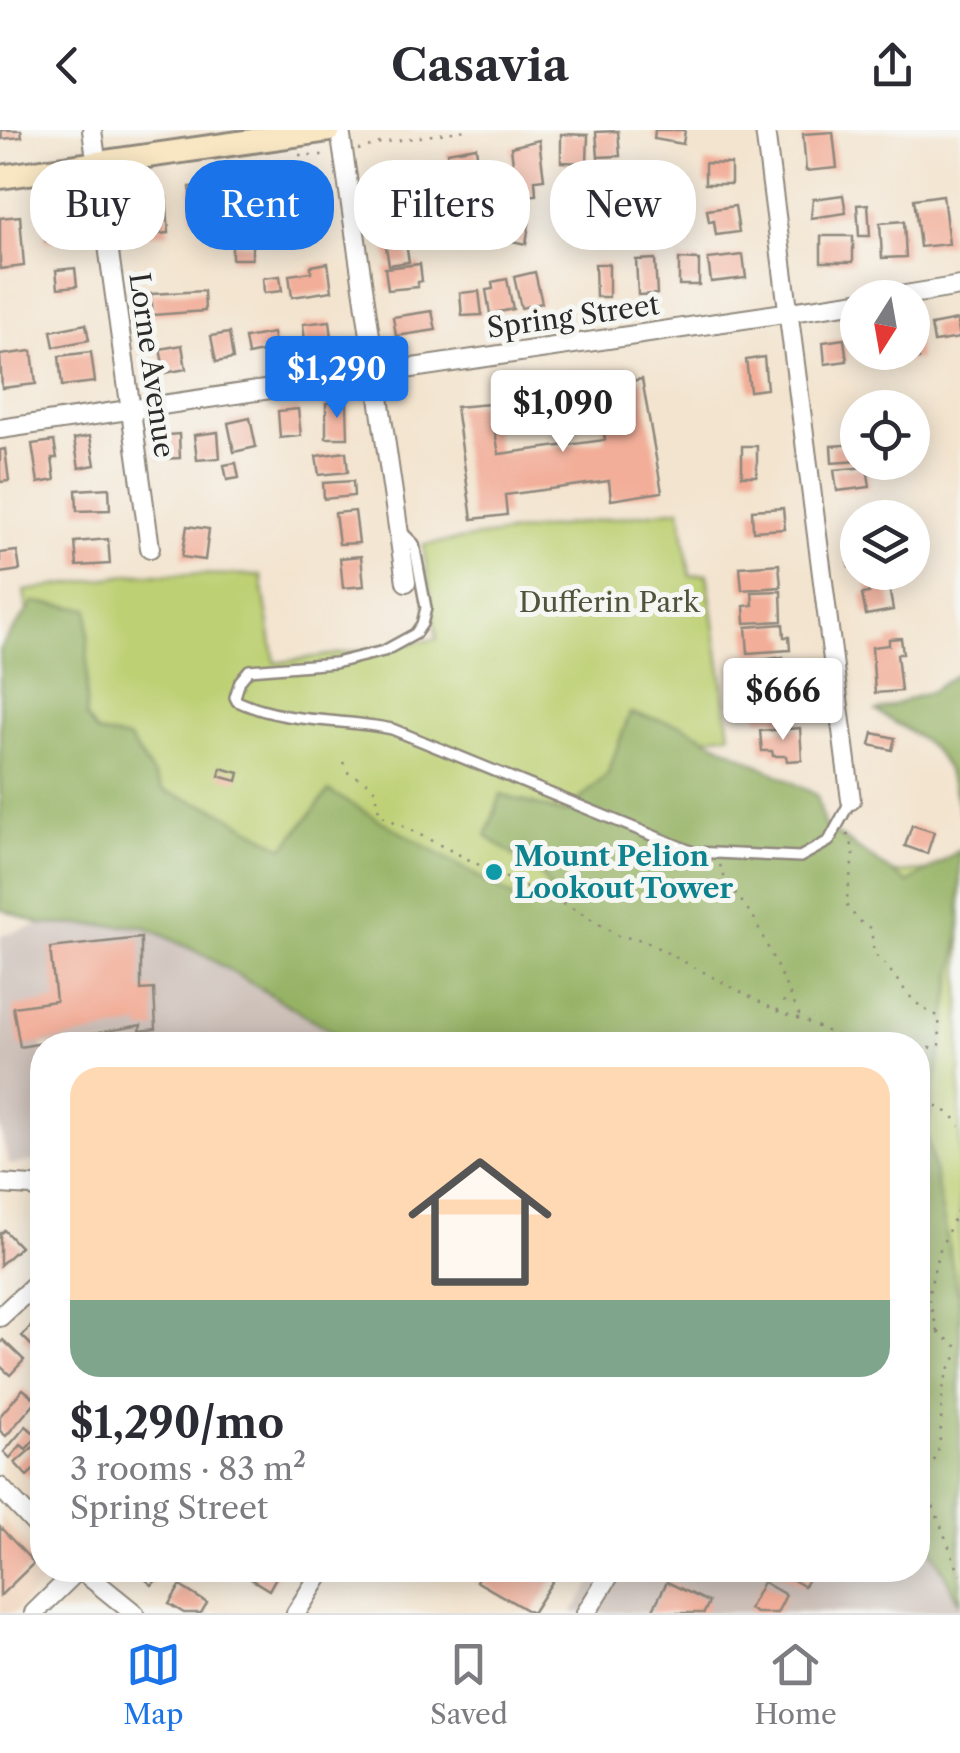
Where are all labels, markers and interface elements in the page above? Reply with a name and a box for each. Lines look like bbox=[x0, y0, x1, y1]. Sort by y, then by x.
text: Casavia bbox=[391, 37, 569, 93]
icon: back bbox=[40, 38, 95, 93]
icon: share bbox=[865, 38, 920, 93]
chip: Buy bbox=[30, 160, 165, 250]
chip: Rent bbox=[185, 160, 334, 250]
chip: Filters bbox=[354, 160, 530, 250]
chip: New bbox=[550, 160, 696, 250]
street label: Lorne Avenue bbox=[122, 270, 182, 460]
north arrow bbox=[840, 280, 930, 370]
map controls bbox=[840, 280, 930, 590]
street label: Spring Street bbox=[485, 287, 661, 345]
pin: $1,290 bbox=[256, 336, 418, 421]
text: $1,290 bbox=[287, 349, 387, 388]
pin: $1,090 bbox=[482, 370, 644, 455]
text: $1,090 bbox=[513, 383, 613, 422]
button: locate bbox=[840, 390, 930, 480]
button: layers bbox=[840, 500, 930, 590]
park label: Dufferin Park bbox=[519, 585, 701, 619]
pin: $666 bbox=[724, 658, 842, 743]
text: $666 bbox=[745, 671, 821, 710]
place label: Mount Pelion Lookout Tower bbox=[514, 839, 734, 905]
marker: Mount Pelion Lookout Tower bbox=[483, 861, 505, 883]
icon: home bbox=[390, 1132, 570, 1312]
text: $1,290/mo bbox=[70, 1397, 284, 1449]
text: 3 rooms · 83 m² bbox=[70, 1449, 306, 1488]
text: Spring Street bbox=[70, 1488, 268, 1527]
tab: Map bbox=[123, 1637, 183, 1731]
tab: Saved bbox=[430, 1637, 508, 1731]
tab: Home bbox=[754, 1637, 837, 1731]

